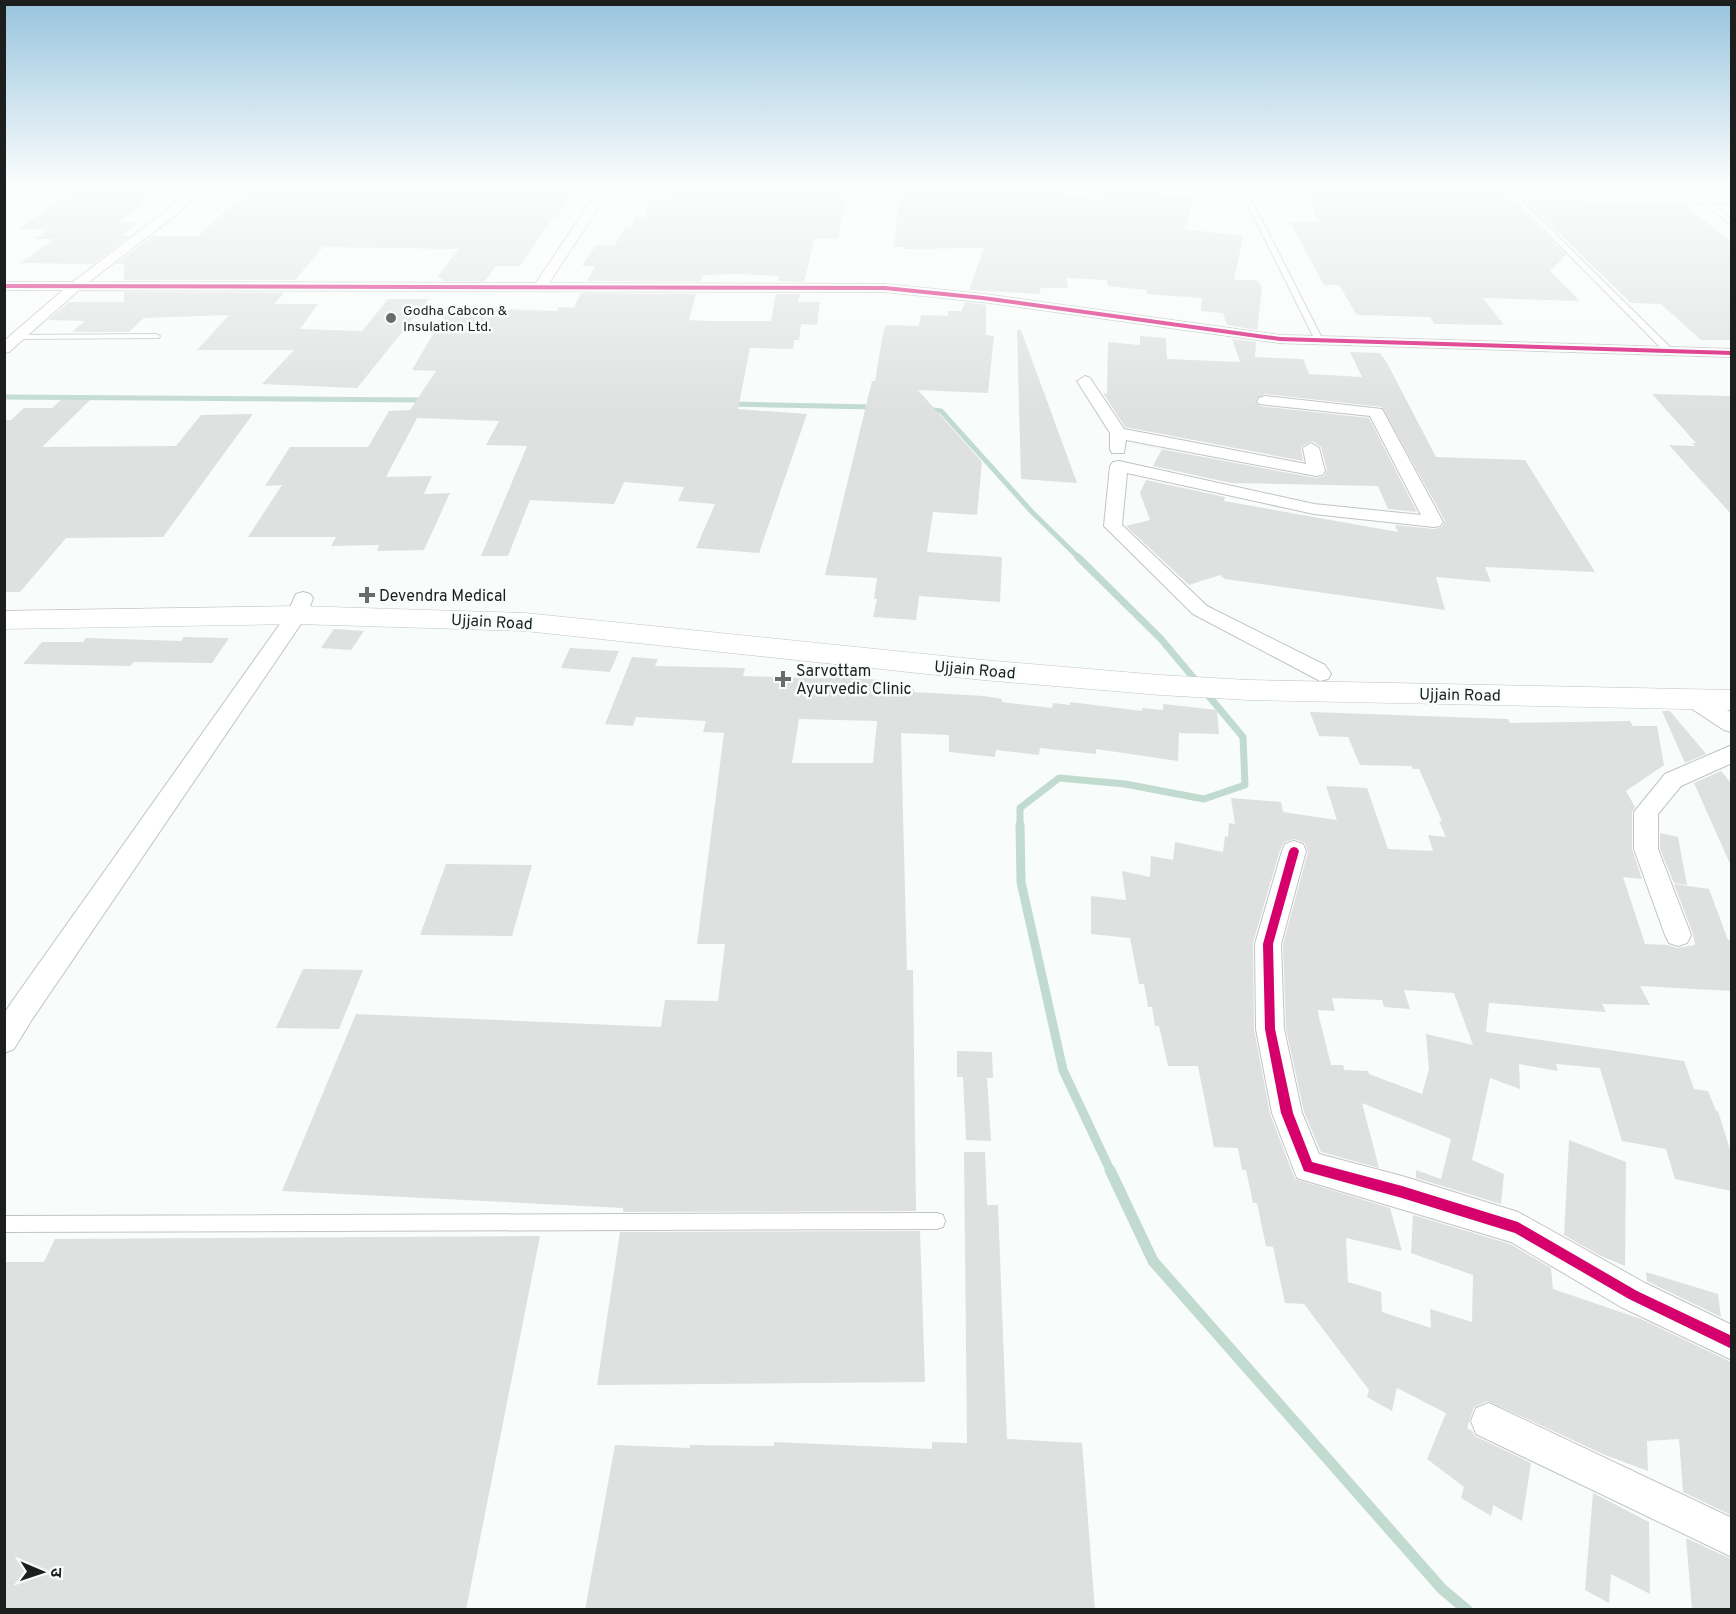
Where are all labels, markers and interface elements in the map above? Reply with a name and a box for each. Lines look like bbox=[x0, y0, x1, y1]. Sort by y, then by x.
place label: Godha Cabcon & Insulation Ltd. bbox=[403, 303, 508, 336]
marker: Godha Cabcon & Insulation Ltd. bbox=[384, 311, 398, 325]
place label: Devendra Medical bbox=[379, 587, 507, 607]
marker: Devendra Medical bbox=[360, 588, 374, 602]
street label: Ujjain Road bbox=[451, 611, 533, 635]
street label: Ujjain Road bbox=[933, 657, 1016, 685]
place label: Sarvottam Ayurvedic Clinic bbox=[796, 662, 912, 700]
marker: Sarvottam Ayurvedic Clinic bbox=[774, 670, 792, 688]
street label: Ujjain Road bbox=[1419, 685, 1501, 707]
north arrow bbox=[12, 1542, 72, 1602]
text: उ bbox=[45, 1567, 65, 1578]

